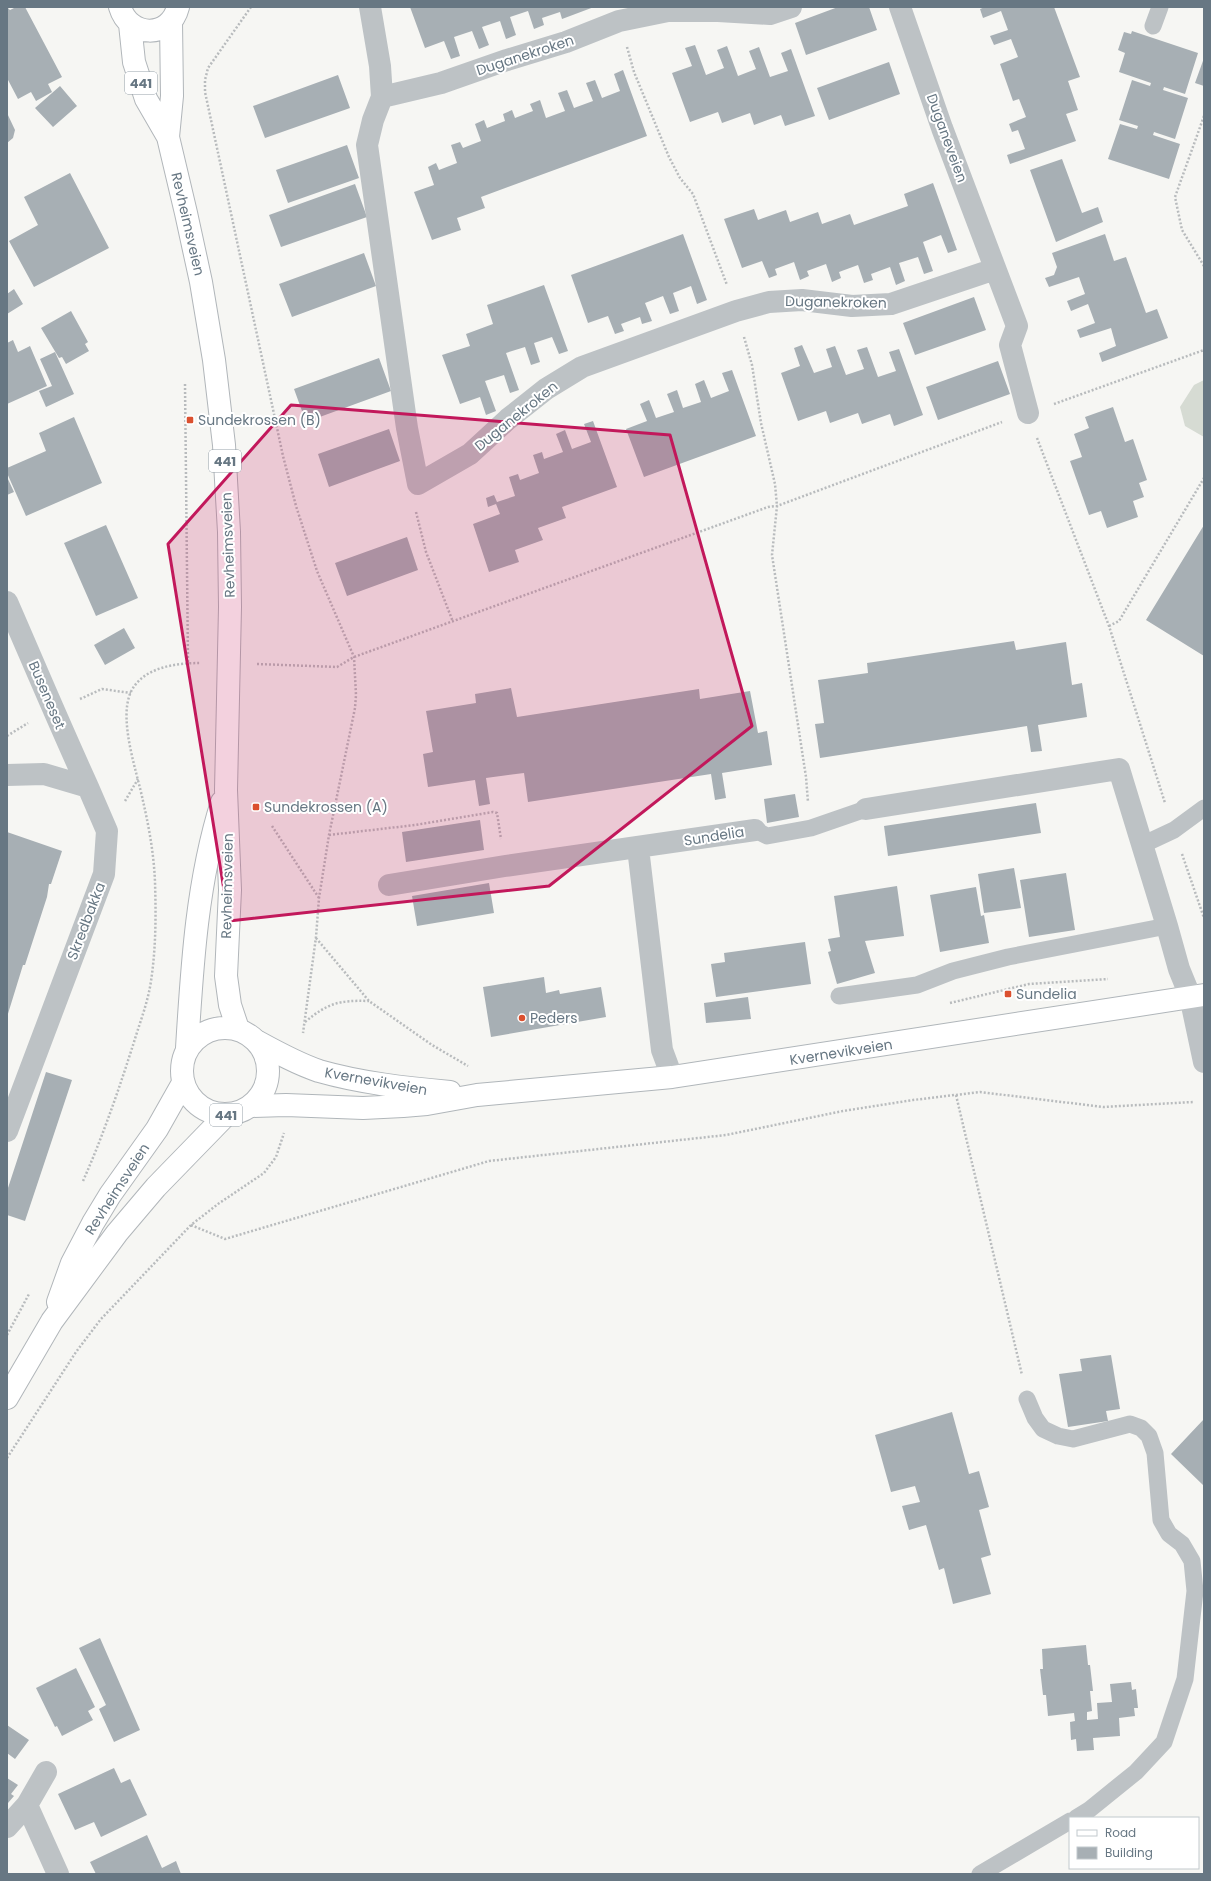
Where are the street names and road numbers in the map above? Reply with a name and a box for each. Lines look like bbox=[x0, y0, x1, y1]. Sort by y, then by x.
street label: Duganekroken bbox=[474, 30, 576, 80]
road number: 441 bbox=[125, 72, 157, 94]
street label: Duganeveien bbox=[922, 91, 972, 185]
street label: Revheimsveien bbox=[166, 170, 210, 278]
street label: Duganekroken bbox=[785, 291, 887, 313]
street label: Duganekroken bbox=[470, 376, 562, 456]
road number: 441 bbox=[209, 450, 241, 472]
street label: Revheimsveien bbox=[216, 492, 240, 598]
street label: Buseneset bbox=[24, 658, 70, 732]
street label: Sundelia bbox=[682, 821, 746, 851]
street label: Revheimsveien bbox=[216, 833, 238, 939]
street label: Skredbakka bbox=[62, 879, 110, 963]
street label: Kvernevikveien bbox=[788, 1034, 894, 1070]
street label: Kvernevikveien bbox=[323, 1062, 429, 1100]
road number: 441 bbox=[210, 1104, 242, 1126]
street label: Revheimsveien bbox=[80, 1139, 154, 1239]

